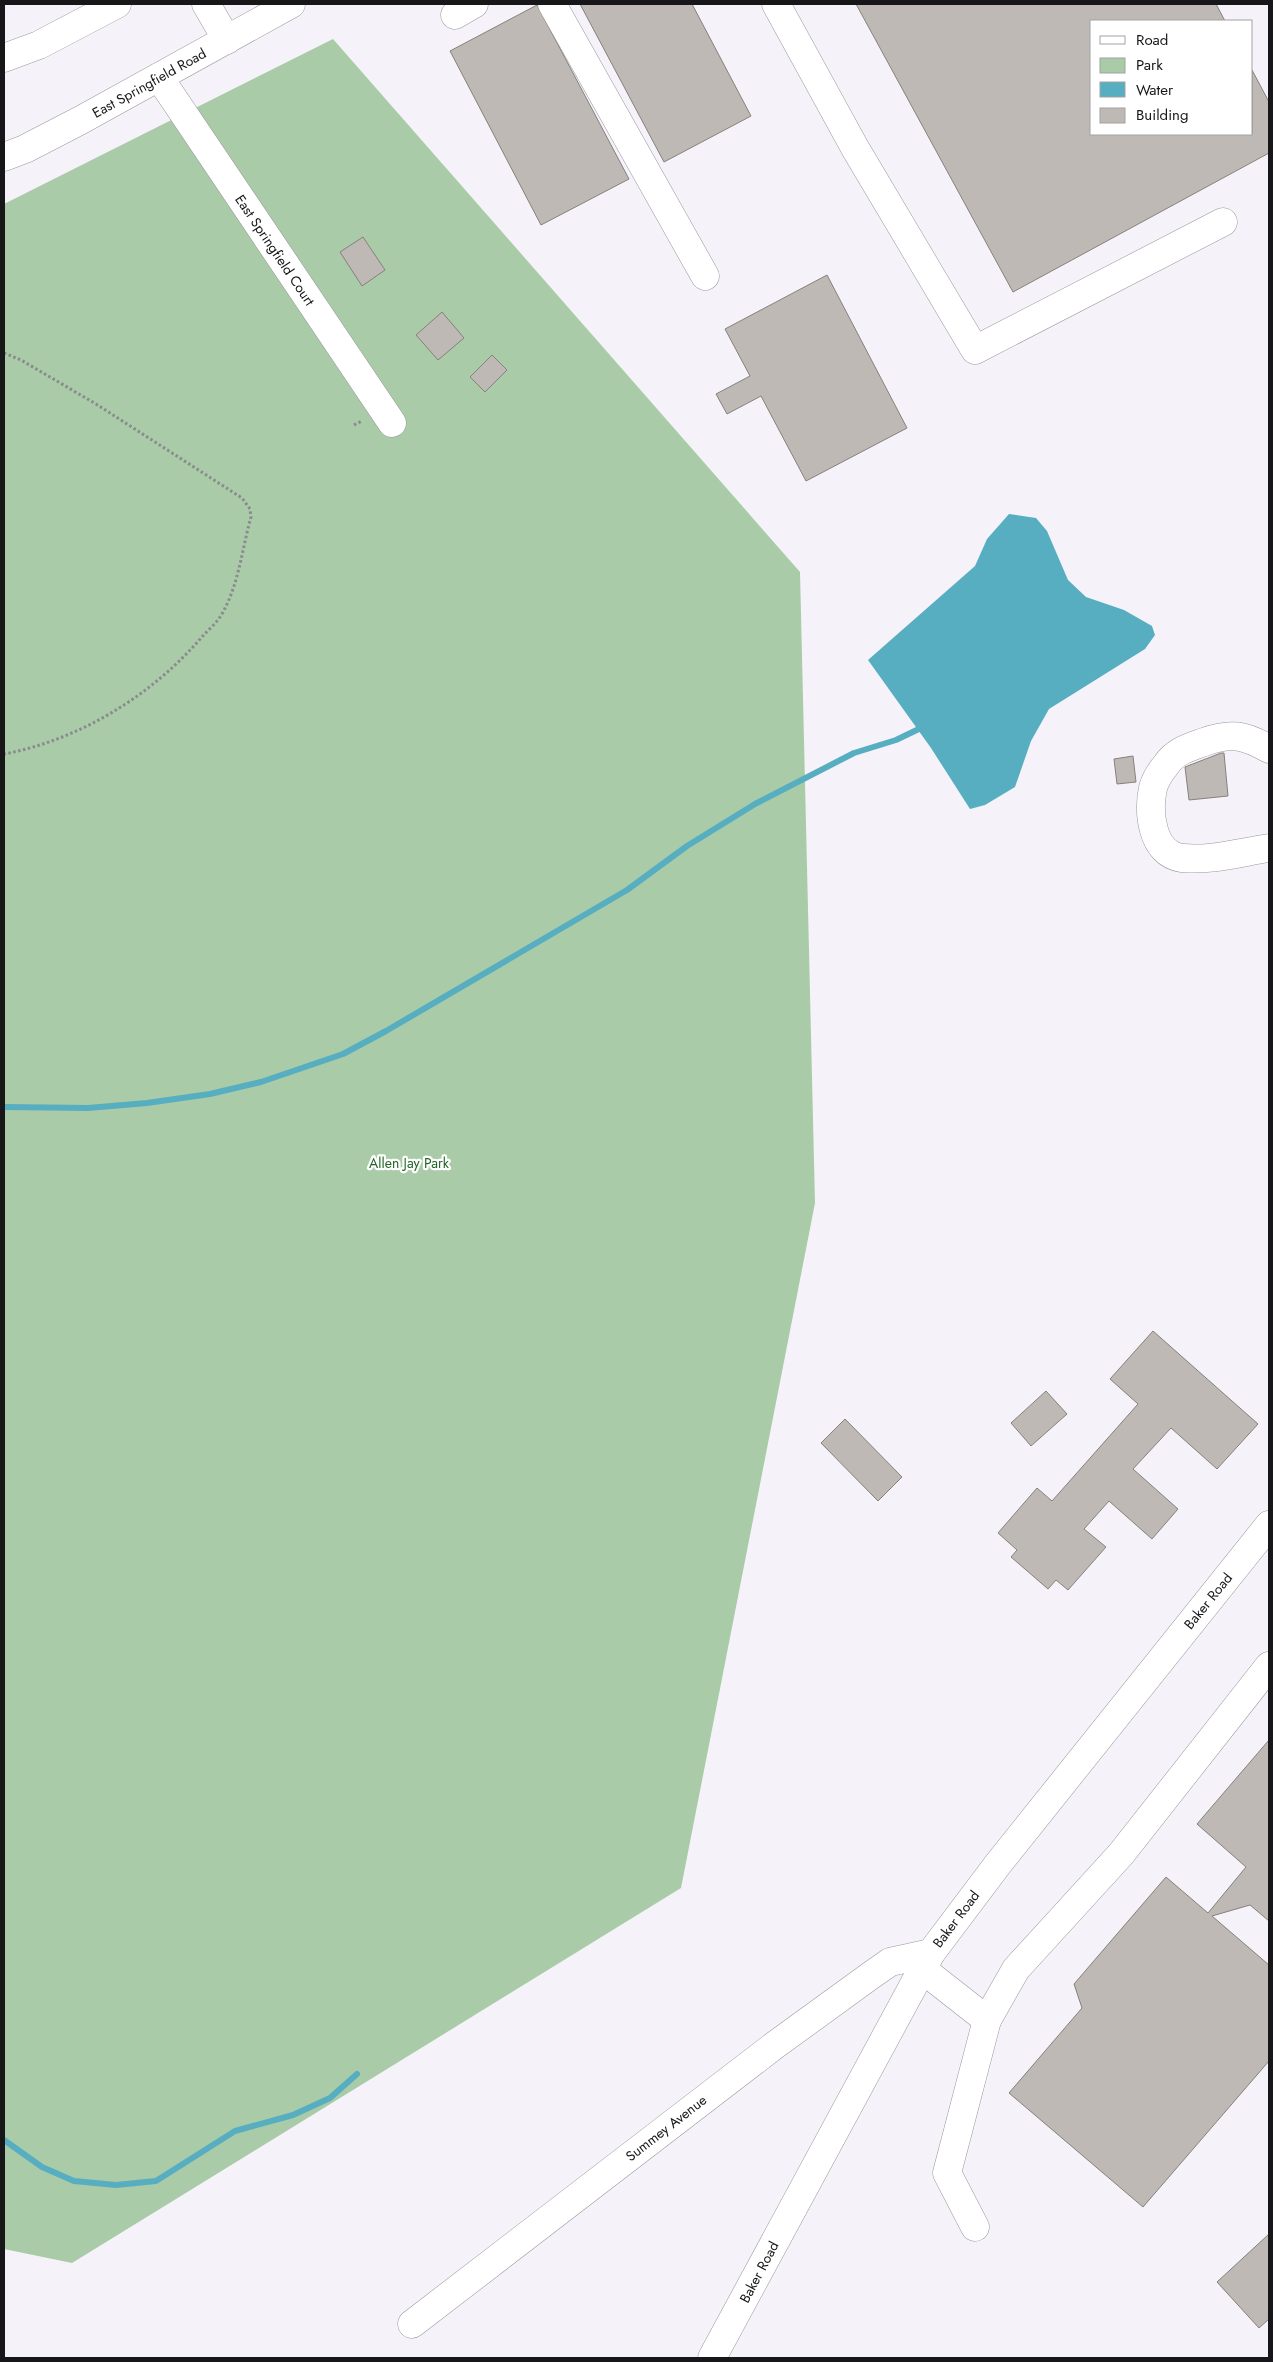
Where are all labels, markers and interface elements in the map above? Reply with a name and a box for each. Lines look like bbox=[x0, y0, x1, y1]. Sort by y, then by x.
legend bbox=[1090, 20, 1253, 135]
text: Road bbox=[1136, 29, 1168, 51]
street label: East Springfield Road bbox=[88, 43, 210, 123]
text: Park bbox=[1136, 54, 1163, 76]
text: Water bbox=[1136, 79, 1174, 101]
text: Building bbox=[1136, 104, 1188, 126]
street label: East Springfield Court bbox=[230, 190, 320, 310]
park label: Allen Jay Park bbox=[369, 1153, 450, 1173]
street label: Baker Road bbox=[1179, 1569, 1237, 1633]
street label: Baker Road bbox=[928, 1886, 984, 1952]
street label: Summey Avenue bbox=[621, 2090, 711, 2166]
street label: Baker Road bbox=[734, 2238, 784, 2306]

